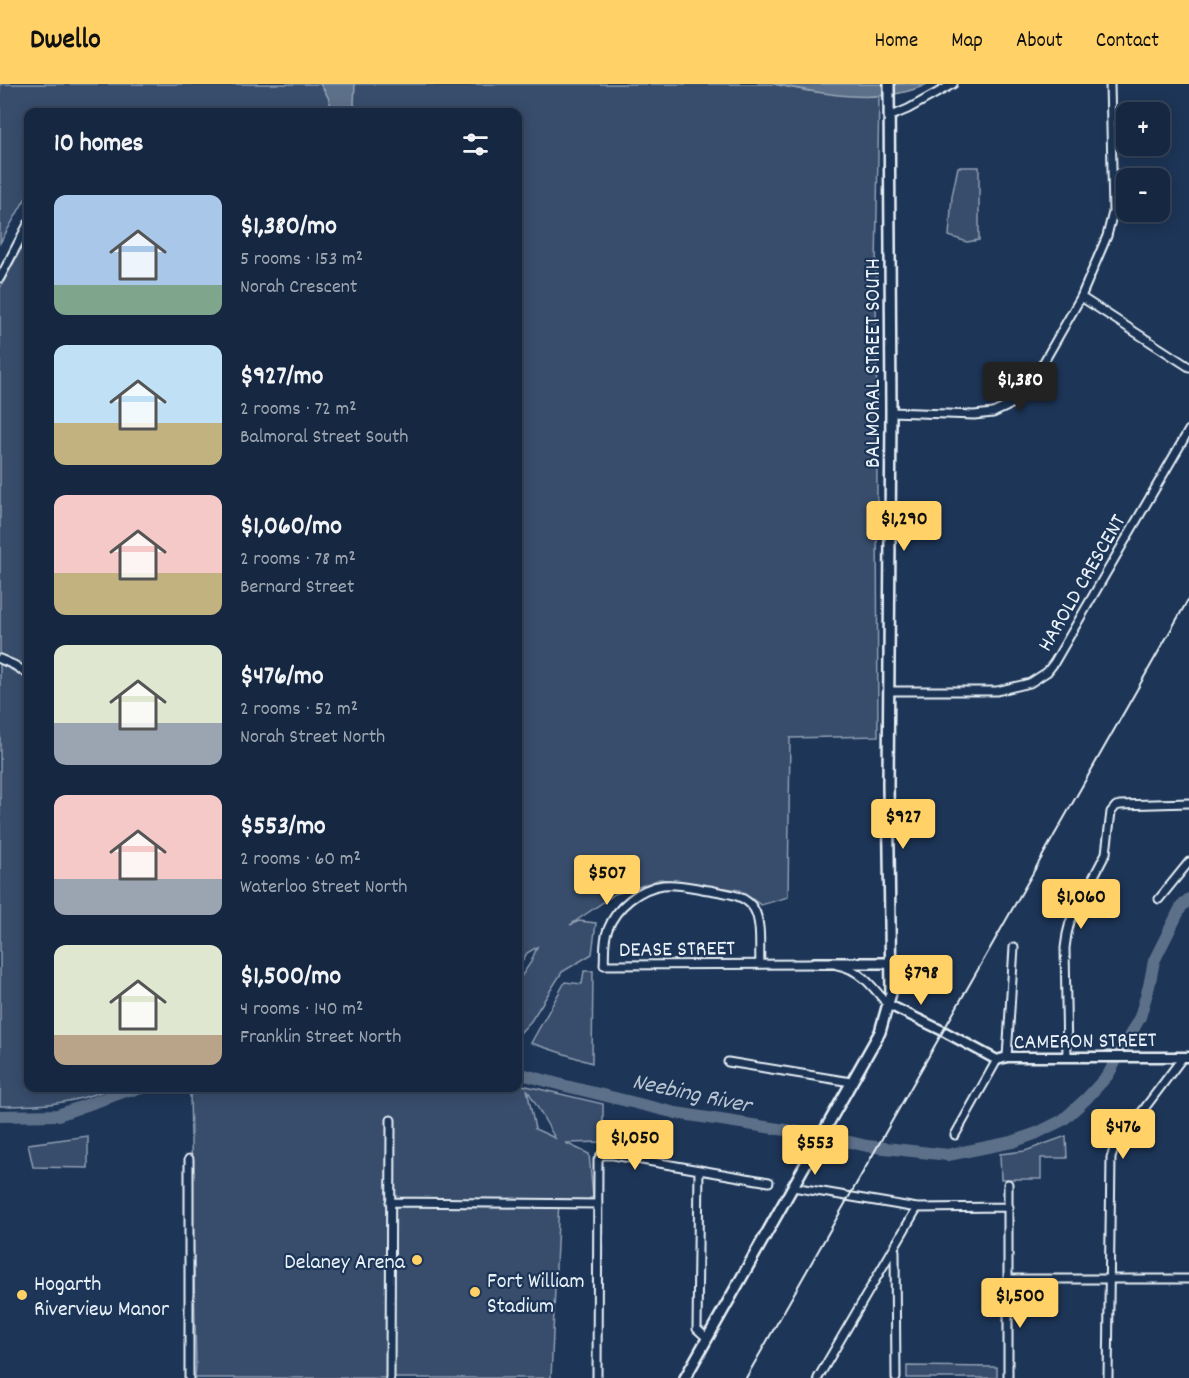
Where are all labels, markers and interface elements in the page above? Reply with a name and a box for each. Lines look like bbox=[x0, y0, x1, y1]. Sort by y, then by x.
text: Dwello bbox=[30, 22, 101, 62]
text: Home bbox=[874, 27, 918, 57]
text: Map bbox=[951, 27, 983, 57]
text: About bbox=[1016, 27, 1063, 57]
text: Contact bbox=[1096, 27, 1159, 57]
map controls bbox=[1116, 102, 1170, 222]
button: + bbox=[1116, 102, 1170, 156]
text: 10 homes bbox=[54, 126, 144, 163]
icon: filters bbox=[459, 128, 492, 161]
button: − bbox=[1116, 168, 1170, 222]
text: $1,380/mo bbox=[240, 209, 337, 246]
icon: home bbox=[102, 219, 174, 291]
text: 5 rooms · 153 m² bbox=[240, 246, 363, 274]
street label: BALMORAL STREET SOUTH bbox=[859, 258, 890, 468]
text: Norah Crescent bbox=[240, 274, 357, 302]
text: $927/mo bbox=[240, 359, 323, 396]
pin: $1,380 bbox=[971, 362, 1069, 413]
text: $1,380 bbox=[997, 367, 1043, 395]
icon: home bbox=[102, 369, 174, 441]
text: 2 rooms · 72 m² bbox=[240, 396, 356, 424]
text: Balmoral Street South bbox=[240, 424, 408, 452]
pin: $1,290 bbox=[855, 501, 953, 552]
text: $1,290 bbox=[880, 506, 928, 534]
text: $1,060/mo bbox=[240, 509, 342, 546]
street label: HAROLD CRESCENT bbox=[1031, 509, 1135, 658]
icon: home bbox=[102, 519, 174, 591]
text: 2 rooms · 78 m² bbox=[240, 546, 356, 574]
text: Bernard Street bbox=[240, 574, 354, 602]
text: $476/mo bbox=[240, 659, 324, 696]
icon: home bbox=[102, 669, 174, 741]
text: 2 rooms · 52 m² bbox=[240, 696, 358, 724]
text: Norah Street North bbox=[240, 724, 385, 752]
pin: $927 bbox=[867, 799, 939, 850]
text: $927 bbox=[885, 804, 921, 832]
text: $553/mo bbox=[240, 809, 326, 846]
icon: home bbox=[102, 819, 174, 891]
text: 2 rooms · 60 m² bbox=[240, 846, 361, 874]
pin: $507 bbox=[571, 855, 643, 906]
text: $507 bbox=[588, 860, 626, 888]
text: Waterloo Street North bbox=[240, 874, 408, 902]
pin: $1,060 bbox=[1032, 879, 1130, 930]
text: $1,060 bbox=[1056, 884, 1106, 912]
street label: DEASE STREET bbox=[619, 934, 736, 967]
pin: $798 bbox=[885, 955, 957, 1006]
text: $1,500/mo bbox=[240, 959, 341, 996]
text: $798 bbox=[904, 960, 938, 988]
icon: home bbox=[102, 969, 174, 1041]
text: 4 rooms · 140 m² bbox=[240, 996, 363, 1024]
text: Franklin Street North bbox=[240, 1024, 401, 1052]
street label: CAMERON STREET bbox=[1013, 1026, 1157, 1059]
water label: Neebing River bbox=[629, 1066, 757, 1125]
pin: $476 bbox=[1087, 1109, 1159, 1160]
text: $476 bbox=[1105, 1114, 1141, 1142]
pin: $1,050 bbox=[586, 1120, 684, 1171]
text: $1,050 bbox=[610, 1125, 660, 1153]
pin: $553 bbox=[779, 1125, 851, 1176]
text: $553 bbox=[796, 1130, 834, 1158]
place label: Delaney Arena bbox=[284, 1248, 406, 1279]
marker: Delaney Arena bbox=[410, 1253, 424, 1267]
place label: Fort William Stadium bbox=[487, 1267, 585, 1323]
place label: Hogarth Riverview Manor bbox=[34, 1270, 170, 1326]
pin: $1,500 bbox=[971, 1278, 1069, 1329]
text: $1,500 bbox=[995, 1283, 1045, 1311]
marker: Fort William Stadium bbox=[468, 1285, 482, 1299]
marker: Hogarth Riverview Manor bbox=[15, 1288, 29, 1302]

